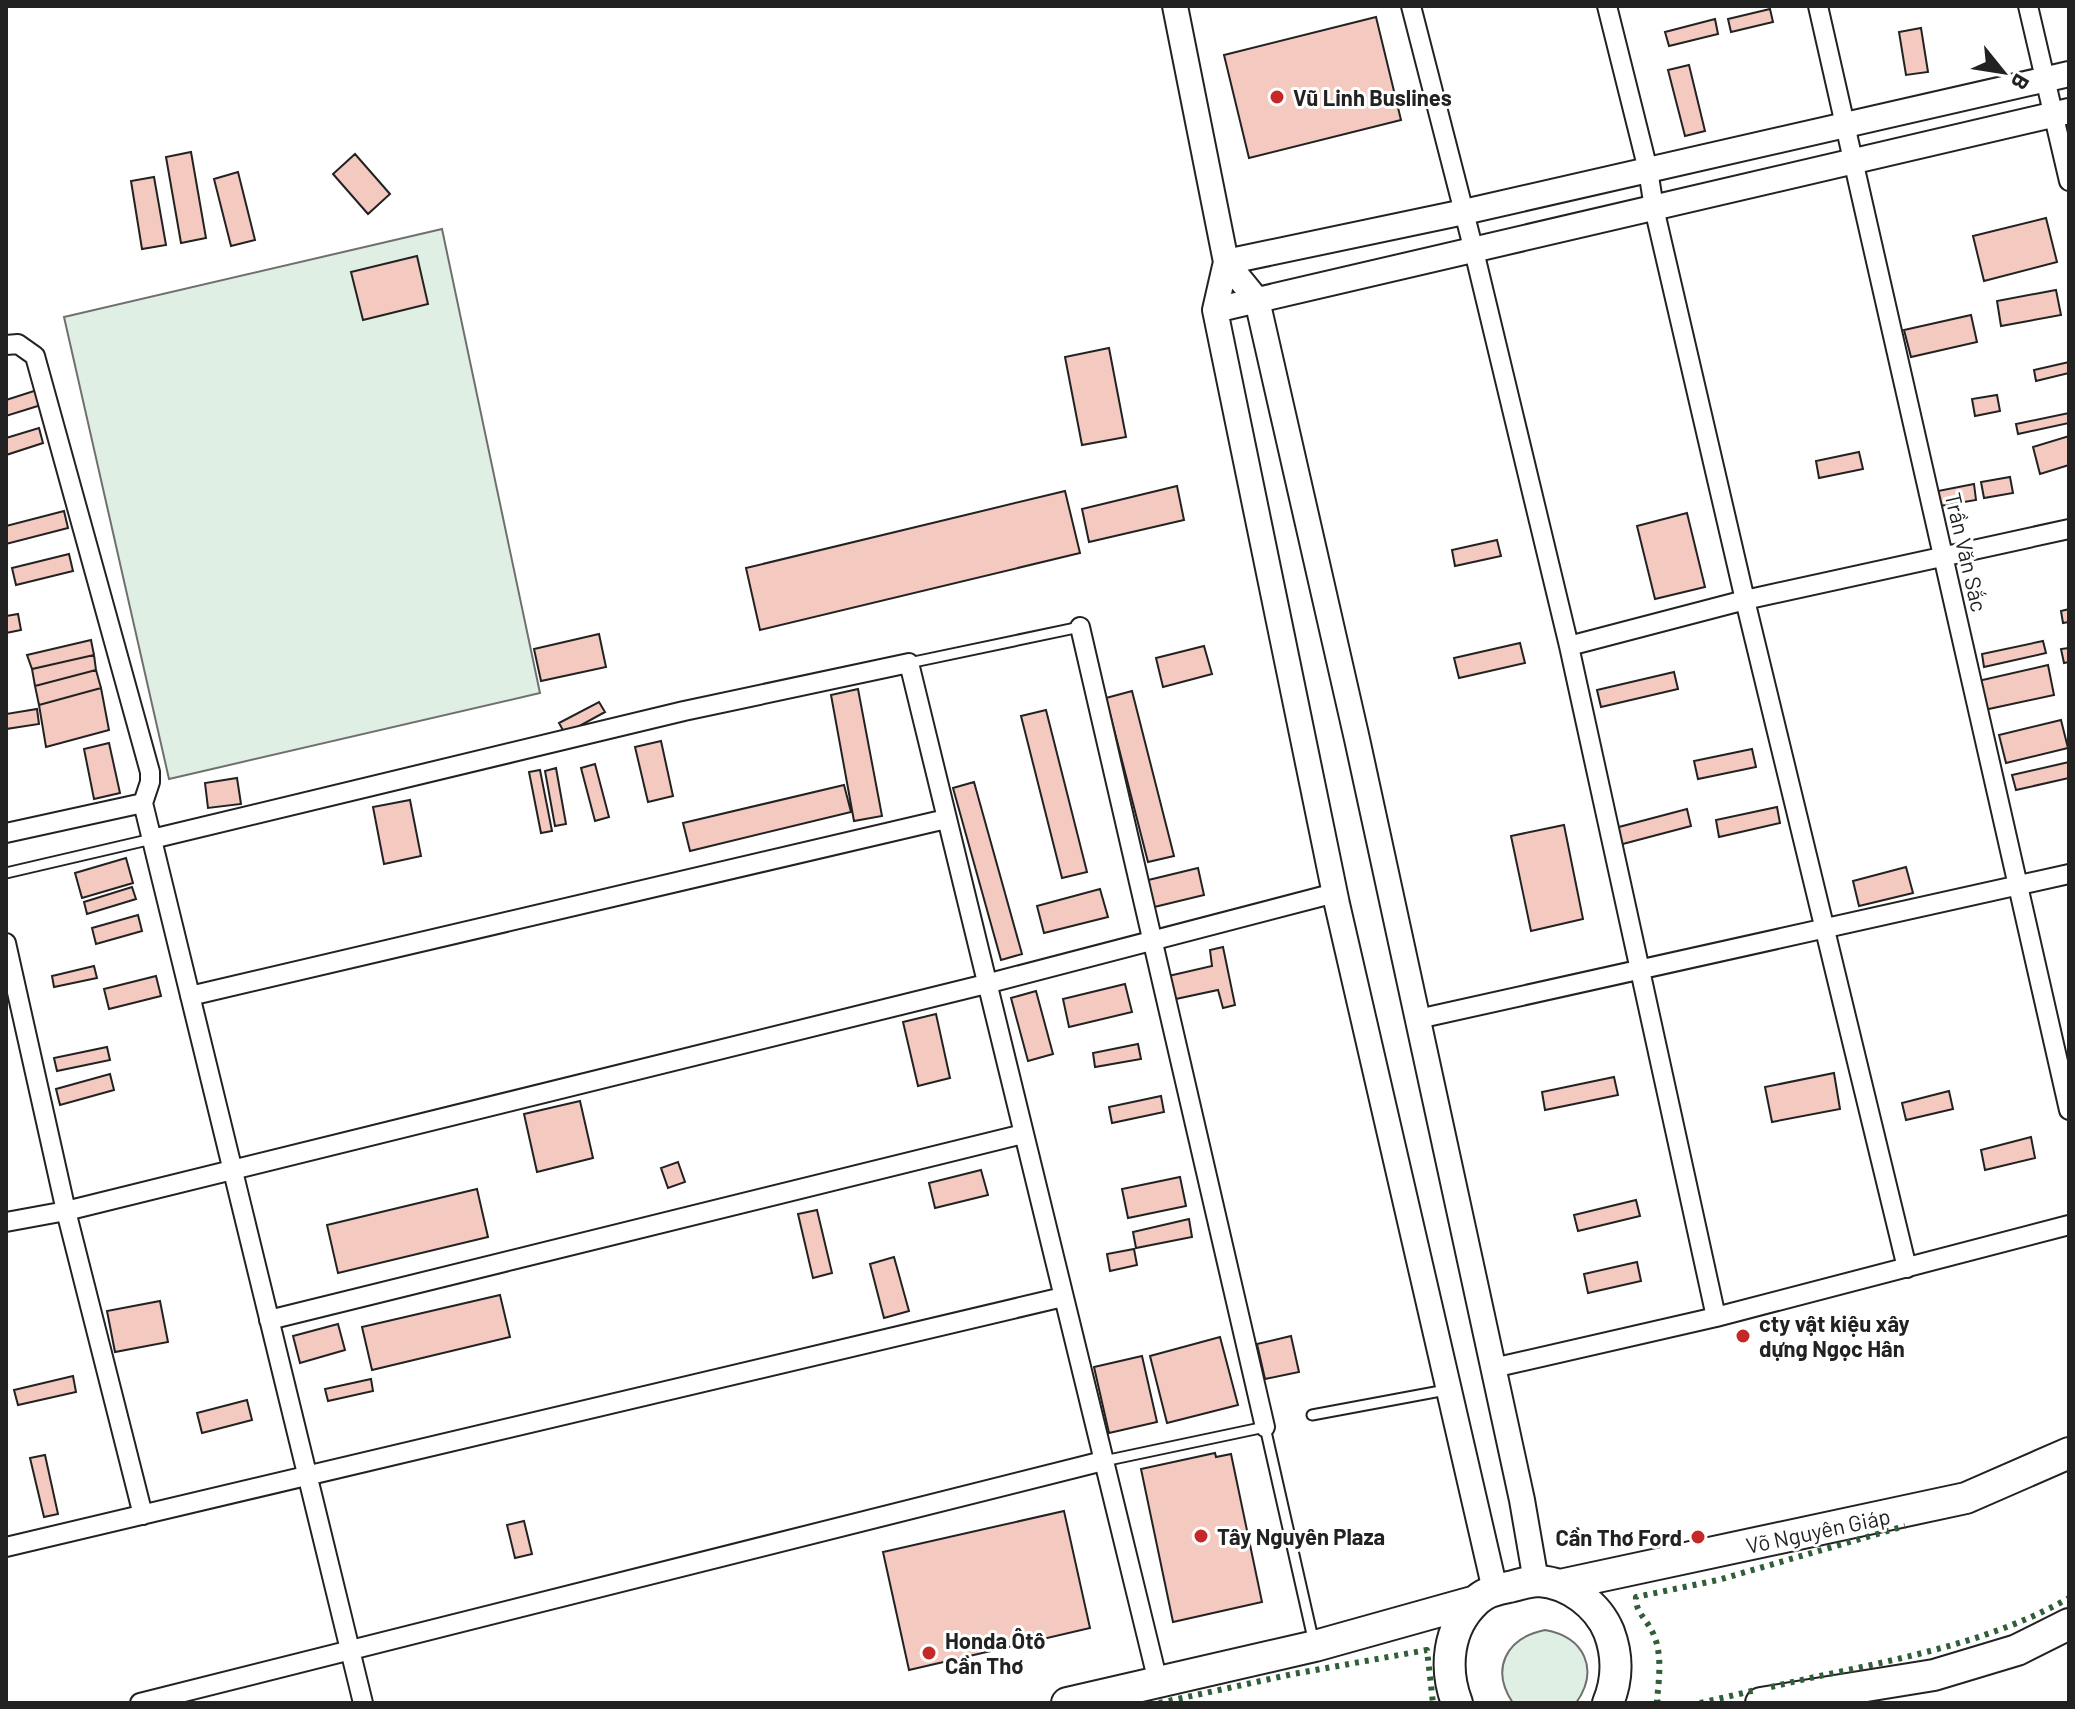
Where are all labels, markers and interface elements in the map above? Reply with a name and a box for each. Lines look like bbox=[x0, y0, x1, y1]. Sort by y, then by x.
north arrow bbox=[1963, 32, 2043, 112]
text: B bbox=[2007, 70, 2036, 95]
place label: Vũ Linh Buslines bbox=[1293, 84, 1452, 110]
marker: Vũ Linh Buslines bbox=[1268, 88, 1286, 106]
street label: Trần Văn Sắc bbox=[1941, 490, 1993, 614]
place label: cty vật kiệu xây dựng Ngọc Hân bbox=[1759, 1310, 1910, 1361]
marker: cty vật kiệu xây dựng Ngọc Hân bbox=[1734, 1327, 1752, 1345]
street label: Võ Nguyên Giáp bbox=[1744, 1502, 1892, 1558]
place label: Tây Nguyên Plaza bbox=[1217, 1523, 1385, 1549]
place label: Cần Thơ Ford bbox=[1555, 1524, 1682, 1550]
marker: Tây Nguyên Plaza bbox=[1192, 1527, 1210, 1545]
marker: Cần Thơ Ford bbox=[1689, 1528, 1707, 1546]
place label: Honda Ôtô Cần Thơ bbox=[945, 1627, 1045, 1678]
marker: Honda Ôtô Cần Thơ bbox=[920, 1644, 938, 1662]

